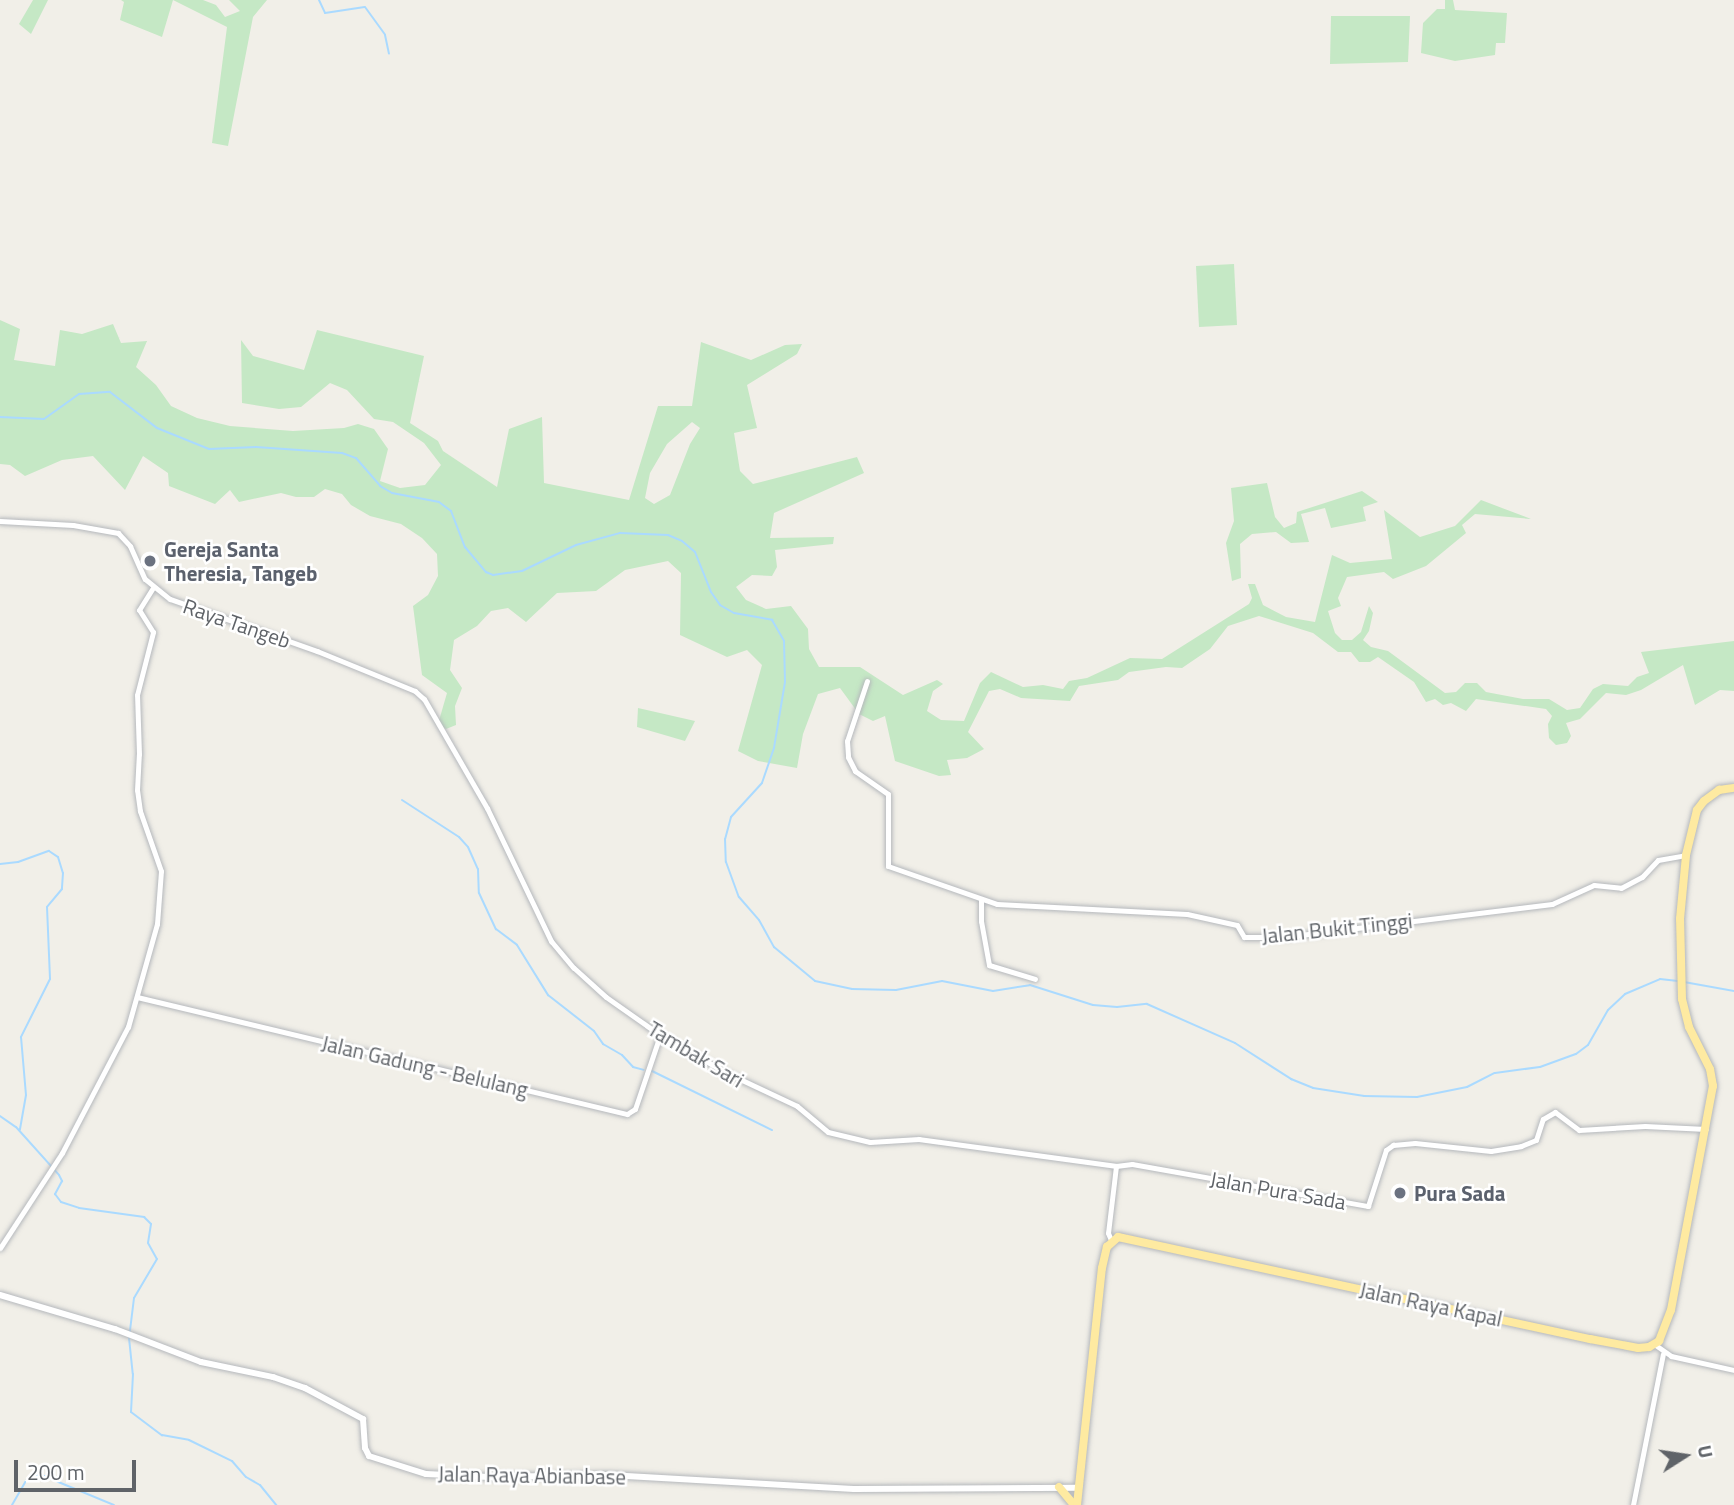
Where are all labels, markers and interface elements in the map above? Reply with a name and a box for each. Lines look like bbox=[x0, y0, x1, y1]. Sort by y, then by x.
place label: Gereja Santa Theresia, Tangeb bbox=[164, 536, 317, 586]
marker: Gereja Santa Theresia, Tangeb bbox=[142, 553, 158, 569]
street label: Raya Tangeb bbox=[180, 593, 294, 653]
street label: Jalan Bukit Tinggi bbox=[1260, 908, 1414, 948]
street label: Tambak Sari bbox=[644, 1016, 748, 1092]
street label: Jalan Gadung - Belulang bbox=[319, 1030, 531, 1102]
street label: Jalan Pura Sada bbox=[1208, 1166, 1348, 1214]
place label: Pura Sada bbox=[1414, 1180, 1506, 1206]
marker: Pura Sada bbox=[1392, 1185, 1408, 1201]
street label: Jalan Raya Kapal bbox=[1357, 1277, 1505, 1331]
north arrow bbox=[1650, 1421, 1720, 1491]
text: U bbox=[1691, 1442, 1722, 1461]
scale bar bbox=[18, 1446, 140, 1490]
text: 200 m bbox=[27, 1456, 84, 1488]
street label: Jalan Raya Abianbase bbox=[438, 1461, 626, 1489]

